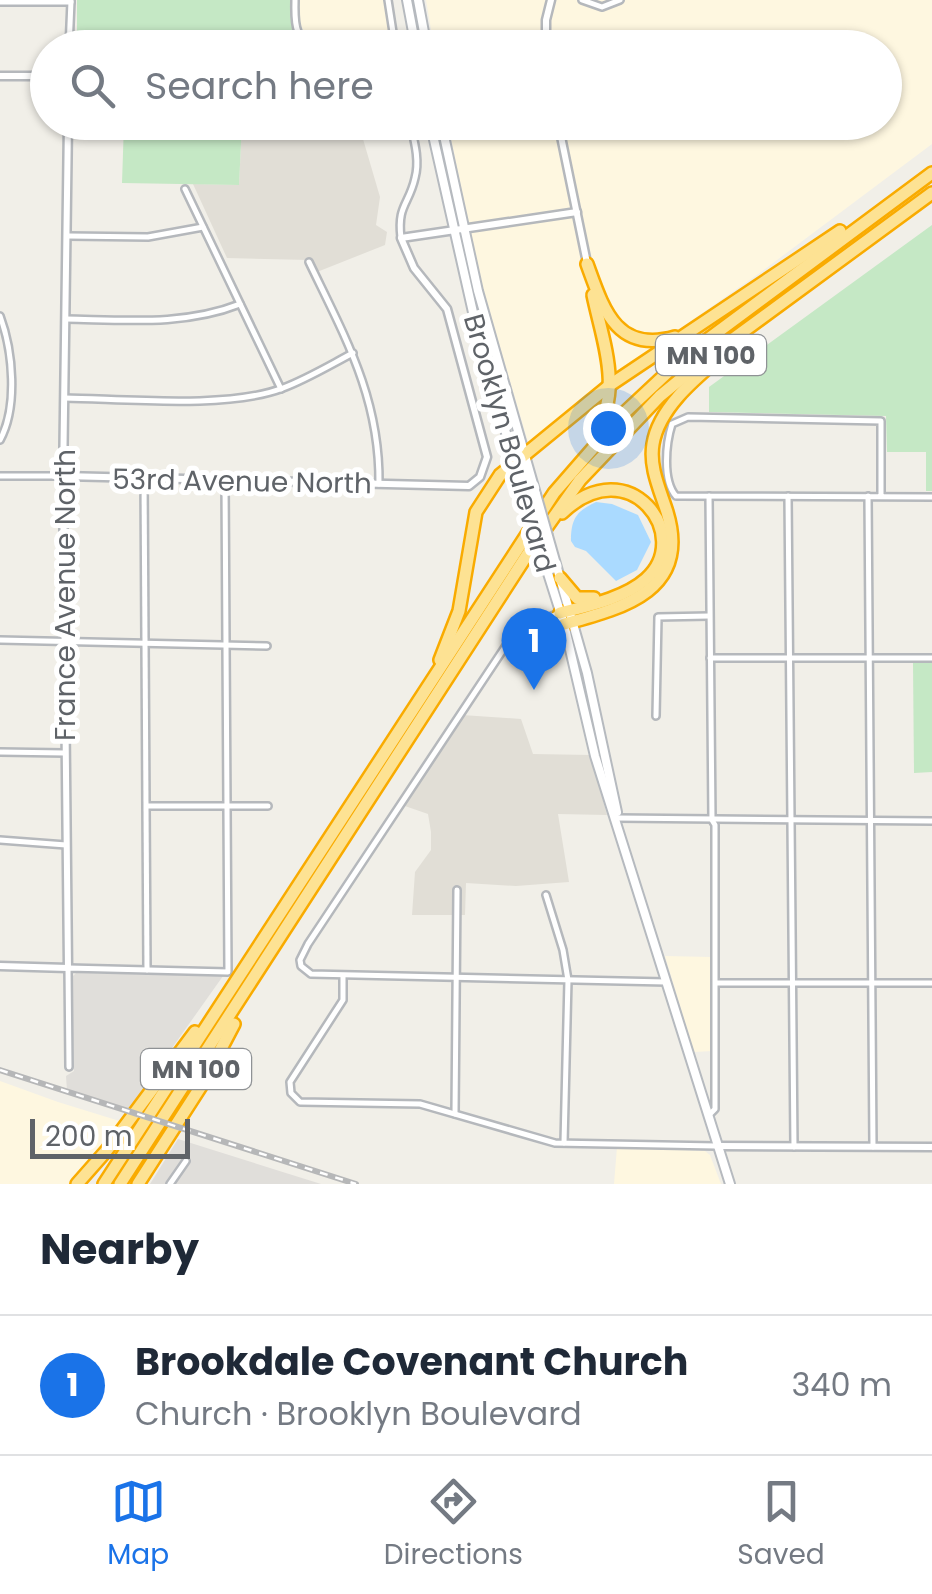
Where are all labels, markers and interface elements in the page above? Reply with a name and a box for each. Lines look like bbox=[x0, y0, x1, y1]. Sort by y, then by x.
search box bbox=[30, 30, 902, 140]
icon: search bbox=[65, 58, 120, 113]
text: Search here bbox=[145, 59, 374, 112]
street label: Brooklyn Boulevard bbox=[454, 309, 565, 577]
road number: MN 100 bbox=[656, 335, 766, 375]
your location bbox=[583, 403, 634, 454]
street label: France Avenue North bbox=[46, 449, 85, 741]
street label: 53rd Avenue North bbox=[112, 460, 372, 503]
pin: 1 bbox=[502, 608, 566, 690]
road number: MN 100 bbox=[141, 1049, 251, 1089]
scale bar bbox=[30, 1114, 190, 1158]
text: 200 m bbox=[45, 1117, 133, 1156]
text: Nearby bbox=[40, 1220, 199, 1279]
text: Brookdale Covenant Church bbox=[135, 1335, 688, 1388]
text: 1 bbox=[66, 1362, 79, 1407]
text: 340 m bbox=[791, 1362, 892, 1407]
text: Church · Brooklyn Boulevard bbox=[135, 1391, 582, 1436]
tab: Map bbox=[107, 1474, 169, 1576]
tab: Directions bbox=[384, 1474, 523, 1576]
tab: Saved bbox=[737, 1474, 825, 1576]

